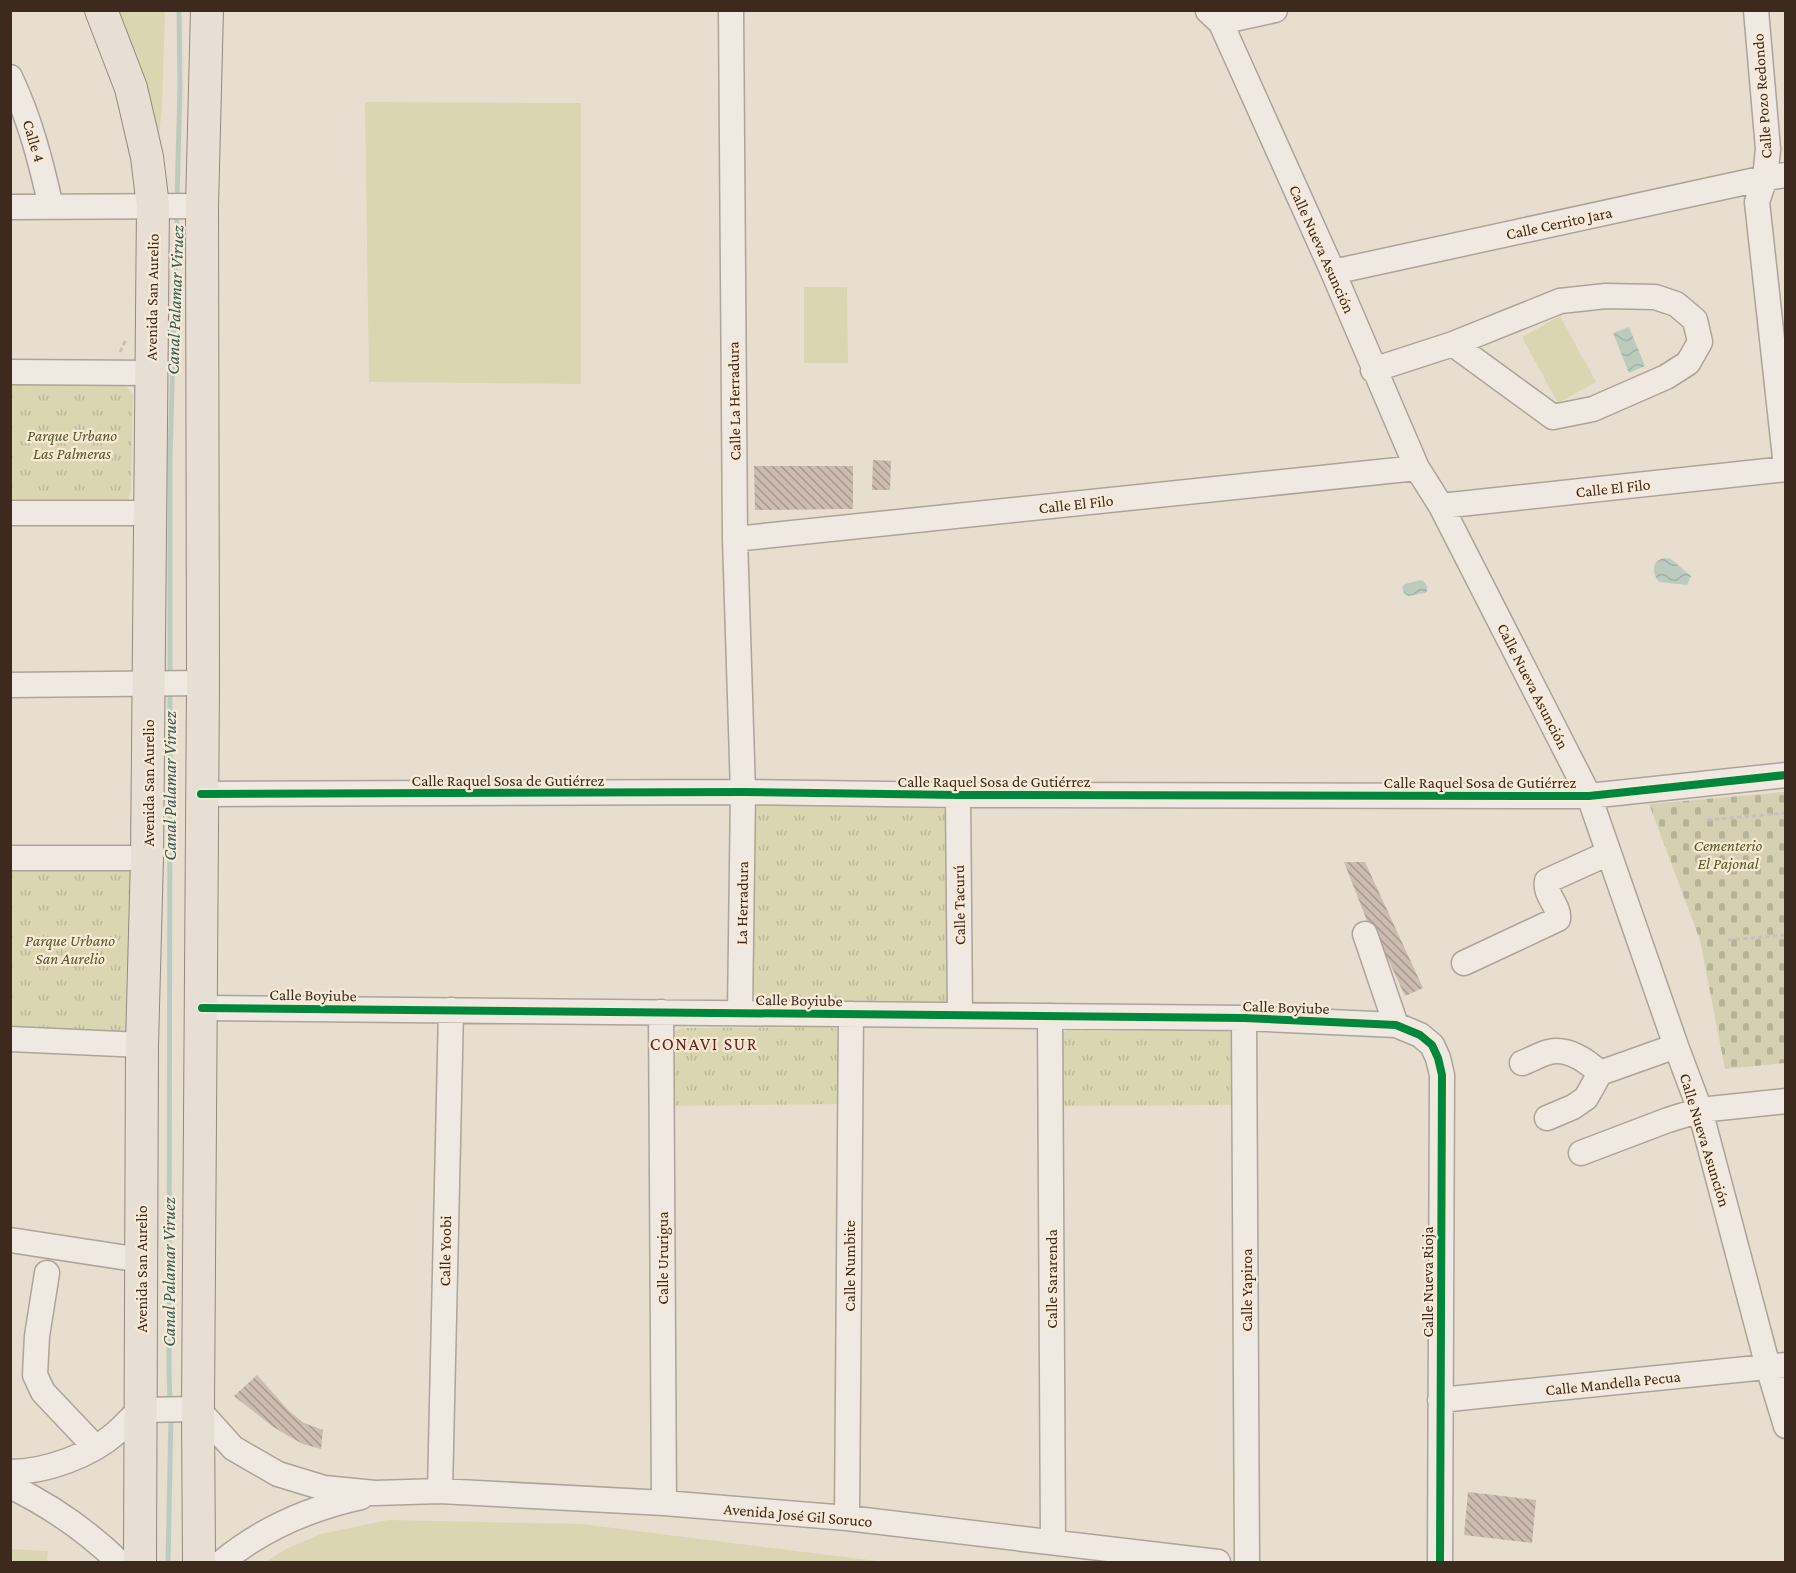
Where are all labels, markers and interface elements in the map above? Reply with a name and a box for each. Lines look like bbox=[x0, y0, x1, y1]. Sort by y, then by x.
street label: Calle Pozo Redondo bbox=[1749, 33, 1775, 159]
street label: Calle 4 bbox=[20, 118, 48, 164]
street label: Calle Nueva Asunción bbox=[1286, 182, 1358, 316]
street label: Calle Cerrito Jara bbox=[1504, 203, 1614, 244]
water label: Canal Palamar Viruez bbox=[162, 225, 188, 375]
street label: Avenida San Aurelio bbox=[142, 233, 162, 361]
street label: Calle La Herradura bbox=[724, 341, 744, 461]
park label: Parque Urbano Las Palmeras bbox=[27, 427, 117, 462]
street label: Calle El Filo bbox=[1575, 476, 1651, 500]
street label: Calle El Filo bbox=[1038, 492, 1114, 516]
street label: Calle Nueva Asunción bbox=[1494, 620, 1572, 752]
water label: Canal Palamar Viruez bbox=[160, 711, 180, 861]
street label: Avenida San Aurelio bbox=[140, 719, 157, 847]
street label: Calle Raquel Sosa de Gutiérrez bbox=[412, 772, 605, 790]
street label: Calle Raquel Sosa de Gutiérrez bbox=[898, 773, 1091, 791]
street label: Calle Raquel Sosa de Gutiérrez bbox=[1384, 774, 1577, 792]
park label: Cementerio El Pajonal bbox=[1694, 837, 1763, 873]
street label: La Herradura bbox=[733, 860, 751, 945]
street label: Calle Tacurú bbox=[950, 864, 968, 945]
park label: Parque Urbano San Aurelio bbox=[25, 932, 115, 967]
street label: Calle Boyiube bbox=[269, 986, 357, 1005]
street label: Calle Boyiube bbox=[755, 991, 843, 1010]
street label: Calle Boyiube bbox=[1242, 997, 1330, 1018]
district label: CONAVI SUR bbox=[650, 1034, 758, 1054]
street label: Calle Nueva Asunción bbox=[1677, 1071, 1734, 1209]
water label: Canal Palamar Viruez bbox=[159, 1197, 179, 1347]
street label: Avenida San Aurelio bbox=[133, 1205, 150, 1333]
street label: Calle Ururigua bbox=[654, 1211, 672, 1305]
street label: Calle Yoobi bbox=[436, 1215, 454, 1287]
street label: Calle Numbite bbox=[841, 1220, 858, 1312]
street label: Calle Nueva Rioja bbox=[1419, 1226, 1437, 1338]
street label: Calle Sararenda bbox=[1043, 1229, 1060, 1329]
street label: Calle Yapiroa bbox=[1238, 1248, 1256, 1332]
street label: Calle Mandella Pecua bbox=[1544, 1367, 1682, 1399]
street label: Avenida José Gil Soruco bbox=[723, 1500, 873, 1531]

